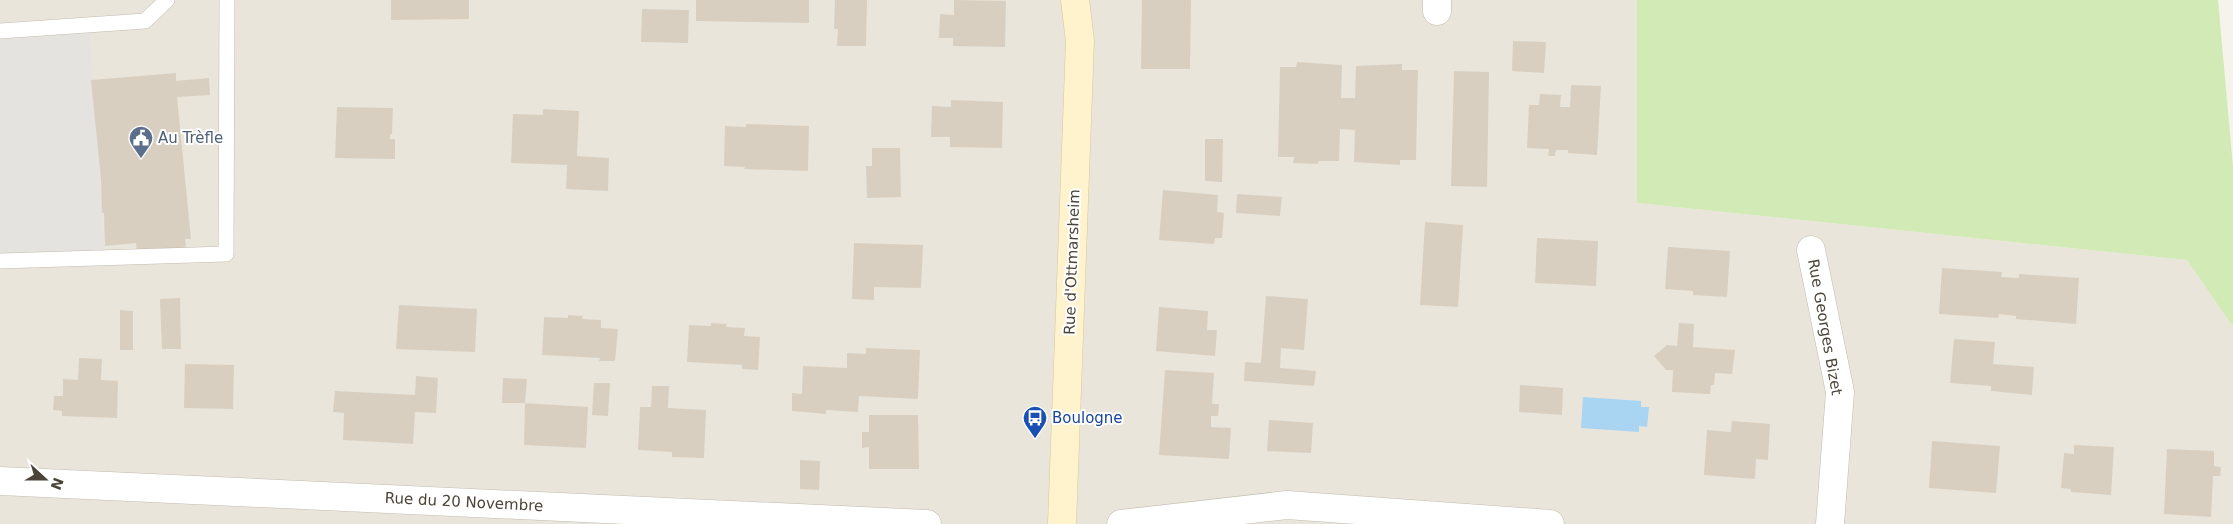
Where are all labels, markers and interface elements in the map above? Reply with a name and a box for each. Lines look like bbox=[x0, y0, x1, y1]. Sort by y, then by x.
public building icon: Au Trèfle bbox=[128, 125, 154, 159]
place label: Au Trèfle bbox=[158, 129, 223, 147]
street label: Rue d'Ottmarsheim bbox=[1060, 189, 1084, 335]
street label: Rue Georges Bizet bbox=[1804, 258, 1846, 397]
bus stop icon: Boulogne bbox=[1022, 405, 1048, 439]
place label: Boulogne bbox=[1052, 409, 1123, 427]
north arrow bbox=[20, 454, 70, 504]
text: N bbox=[48, 475, 67, 492]
street label: Rue du 20 Novembre bbox=[384, 489, 544, 515]

